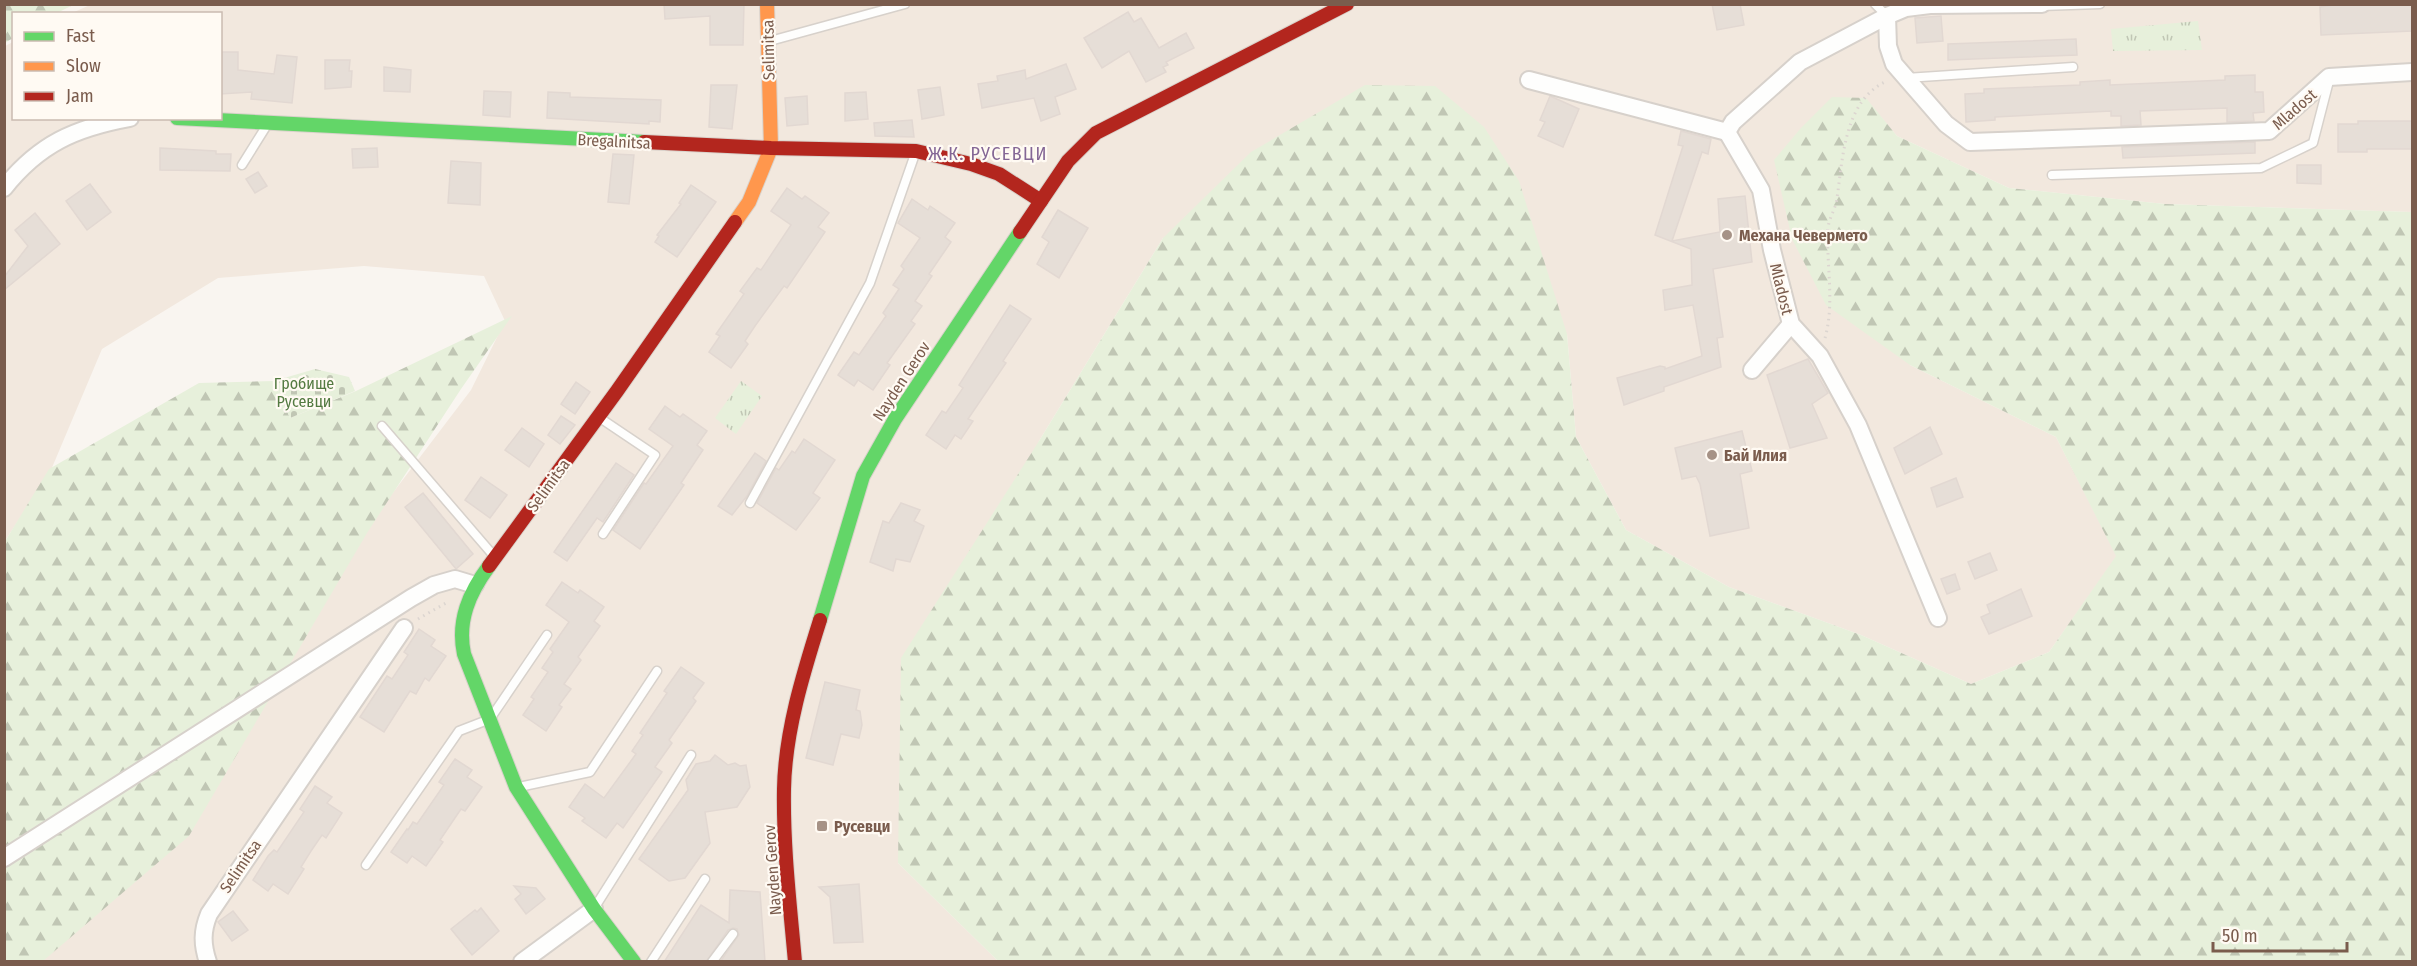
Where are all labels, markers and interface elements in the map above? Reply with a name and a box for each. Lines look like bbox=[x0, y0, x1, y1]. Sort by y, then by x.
legend bbox=[12, 12, 222, 120]
street label: Selimitsa bbox=[758, 20, 779, 80]
text: Fast bbox=[66, 25, 95, 47]
text: Slow bbox=[66, 55, 101, 77]
text: Jam bbox=[66, 85, 94, 107]
street label: Mladost bbox=[2268, 85, 2321, 134]
street label: Bregalnitsa bbox=[577, 130, 651, 153]
district label: Ж.К. РУСЕВЦИ bbox=[928, 143, 1048, 165]
place label: Механа Чевермето bbox=[1739, 226, 1868, 245]
marker: Механа Чевермето bbox=[1720, 228, 1734, 242]
street label: Mladost bbox=[1766, 261, 1797, 318]
street label: Nayden Gerov bbox=[869, 338, 934, 425]
park label: Гробище Русевци bbox=[274, 374, 334, 411]
place label: Бай Илия bbox=[1724, 446, 1787, 465]
marker: Бай Илия bbox=[1705, 448, 1719, 462]
street label: Selimitsa bbox=[523, 455, 574, 515]
place label: Русевци bbox=[834, 817, 890, 836]
marker: Русевци bbox=[815, 819, 829, 833]
street label: Nayden Gerov bbox=[760, 824, 785, 916]
street label: Selimitsa bbox=[216, 836, 265, 897]
scale bar bbox=[2213, 915, 2346, 953]
text: 50 m bbox=[2222, 925, 2258, 947]

